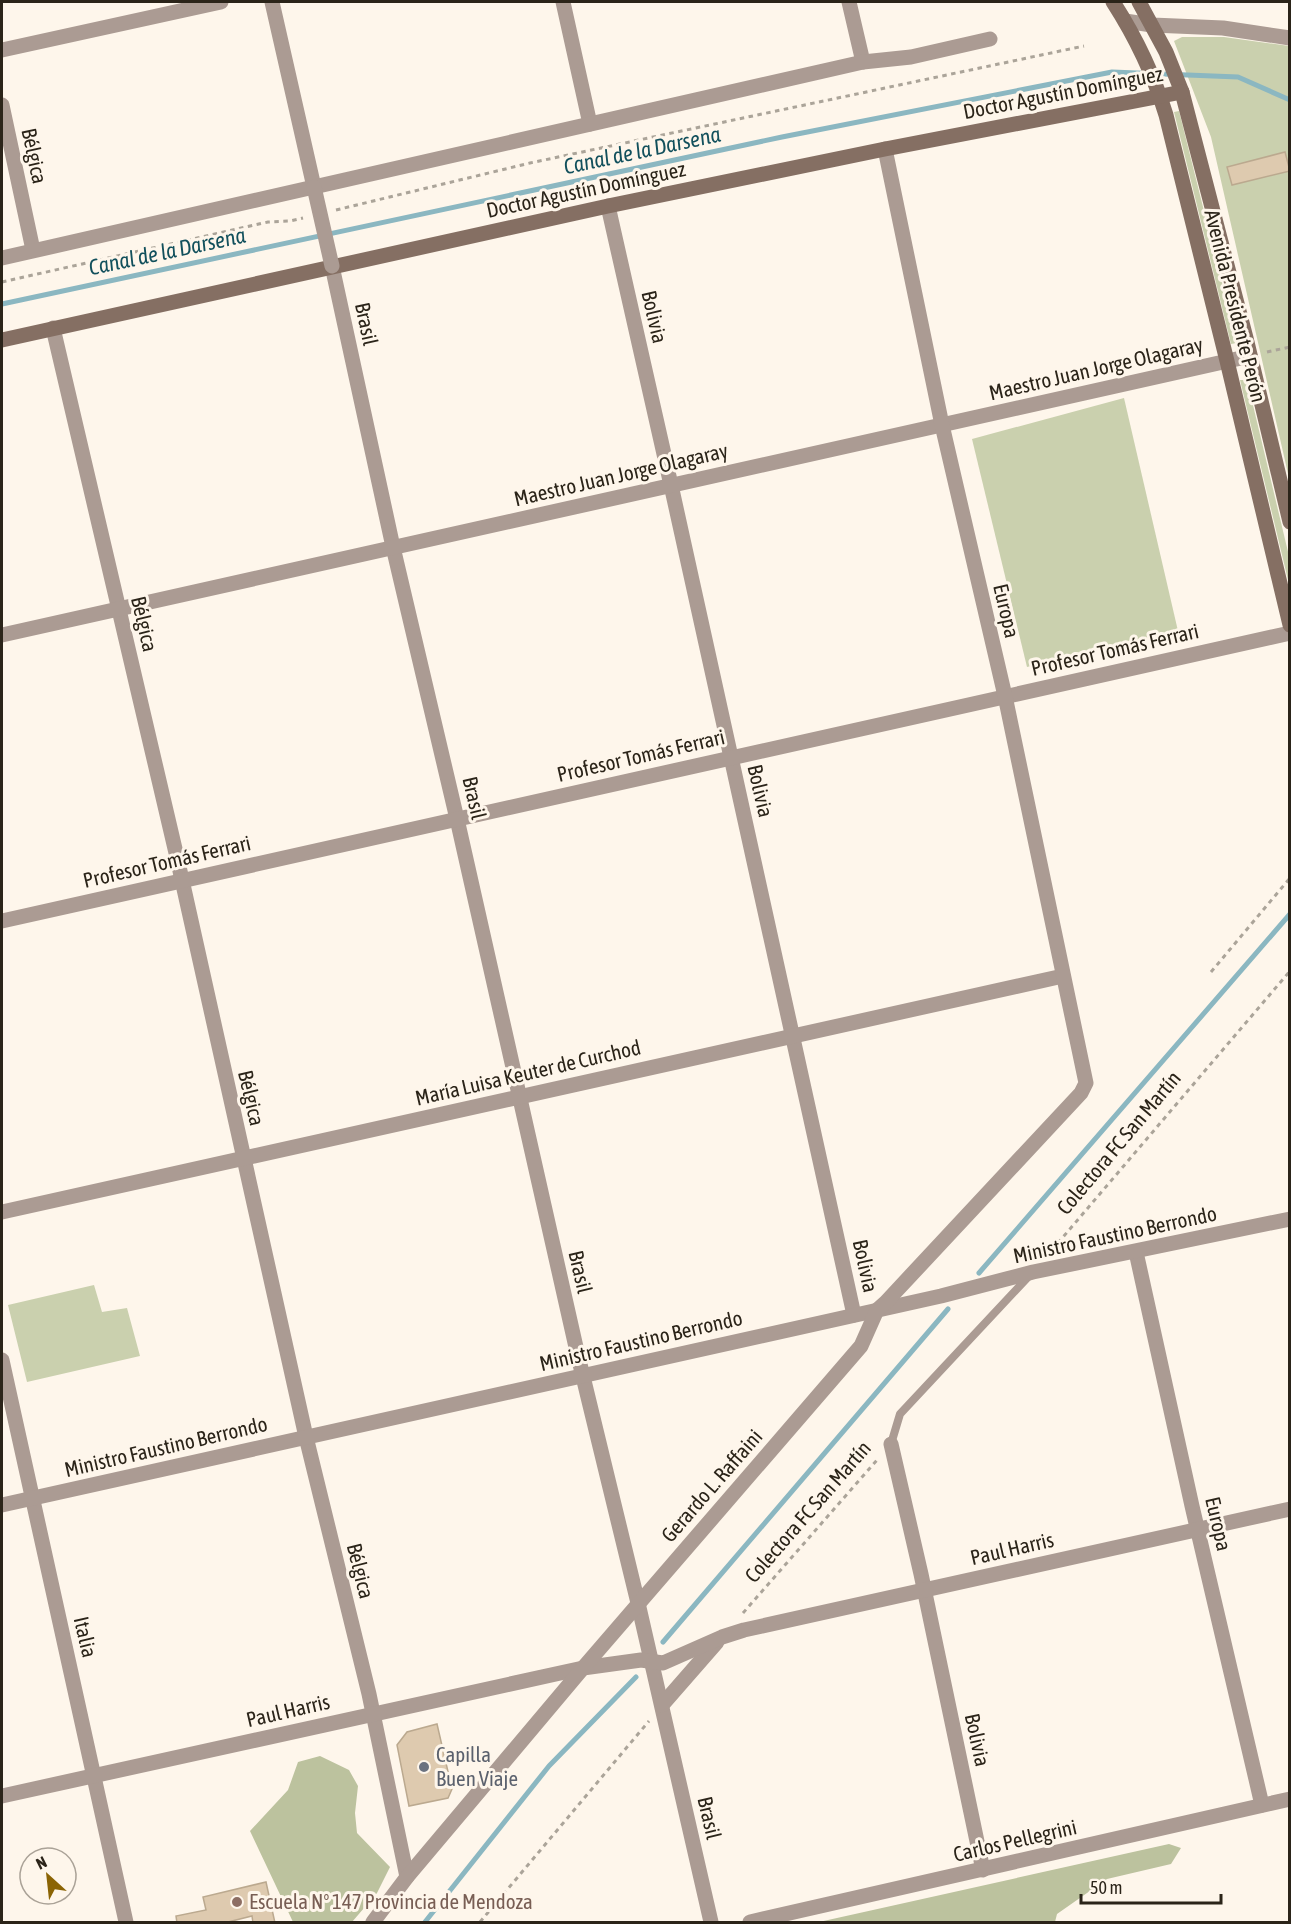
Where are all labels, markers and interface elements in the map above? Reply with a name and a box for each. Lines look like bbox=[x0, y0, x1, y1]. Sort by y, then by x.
street label: Doctor Agustín Domínguez bbox=[961, 61, 1165, 123]
water label: Canal de la Darsena bbox=[561, 121, 723, 179]
street label: Bélgica bbox=[17, 126, 53, 186]
street label: Doctor Agustín Domínguez bbox=[484, 156, 688, 222]
street label: Avenida Presidente Perón bbox=[1200, 207, 1272, 405]
water label: Canal de la Darsena bbox=[86, 222, 248, 280]
street label: Bolivia bbox=[637, 288, 673, 346]
street label: Brasil bbox=[351, 300, 383, 348]
street label: Maestro Juan Jorge Olagaray bbox=[986, 332, 1205, 404]
street label: Maestro Juan Jorge Olagaray bbox=[511, 438, 730, 510]
street label: Europa bbox=[989, 581, 1025, 640]
street label: Bélgica bbox=[127, 594, 163, 654]
street label: Profesor Tomás Ferrari bbox=[1029, 618, 1201, 680]
street label: Profesor Tomás Ferrari bbox=[555, 724, 727, 786]
street label: Bolivia bbox=[743, 762, 779, 820]
street label: Brasil bbox=[458, 774, 492, 822]
street label: Profesor Tomás Ferrari bbox=[81, 830, 253, 892]
street label: María Luisa Keuter de Curchod bbox=[413, 1034, 643, 1110]
street label: Colectora FC San Martín bbox=[1051, 1066, 1185, 1219]
street label: Bélgica bbox=[234, 1068, 270, 1128]
street label: Ministro Faustino Berrondo bbox=[1011, 1201, 1219, 1267]
street label: Bolivia bbox=[849, 1237, 883, 1294]
street label: Brasil bbox=[564, 1248, 598, 1296]
street label: Ministro Faustino Berrondo bbox=[537, 1305, 744, 1375]
street label: Ministro Faustino Berrondo bbox=[62, 1411, 269, 1481]
street label: Gerardo L. Raffaini bbox=[656, 1424, 767, 1546]
street label: Colectora FC San Martín bbox=[739, 1436, 875, 1587]
street label: Europa bbox=[1201, 1494, 1237, 1553]
street label: Paul Harris bbox=[968, 1527, 1056, 1569]
street label: Bélgica bbox=[343, 1541, 379, 1601]
street label: Italia bbox=[70, 1614, 102, 1660]
street label: Paul Harris bbox=[244, 1689, 332, 1731]
street label: Bolivia bbox=[961, 1711, 995, 1768]
place label: Capilla Buen Viaje bbox=[436, 1742, 518, 1790]
marker: Capilla Buen Viaje bbox=[417, 1760, 431, 1774]
street label: Brasil bbox=[693, 1794, 727, 1842]
street label: Carlos Pellegrini bbox=[951, 1814, 1079, 1866]
north arrow bbox=[18, 1846, 78, 1906]
text: N bbox=[33, 1852, 49, 1873]
scale bar bbox=[1081, 1867, 1220, 1905]
text: 50 m bbox=[1090, 1877, 1122, 1898]
place label: Escuela N° 147 Provincia de Mendoza bbox=[249, 1889, 533, 1913]
marker: Escuela N° 147 Provincia de Mendoza bbox=[230, 1895, 244, 1909]

